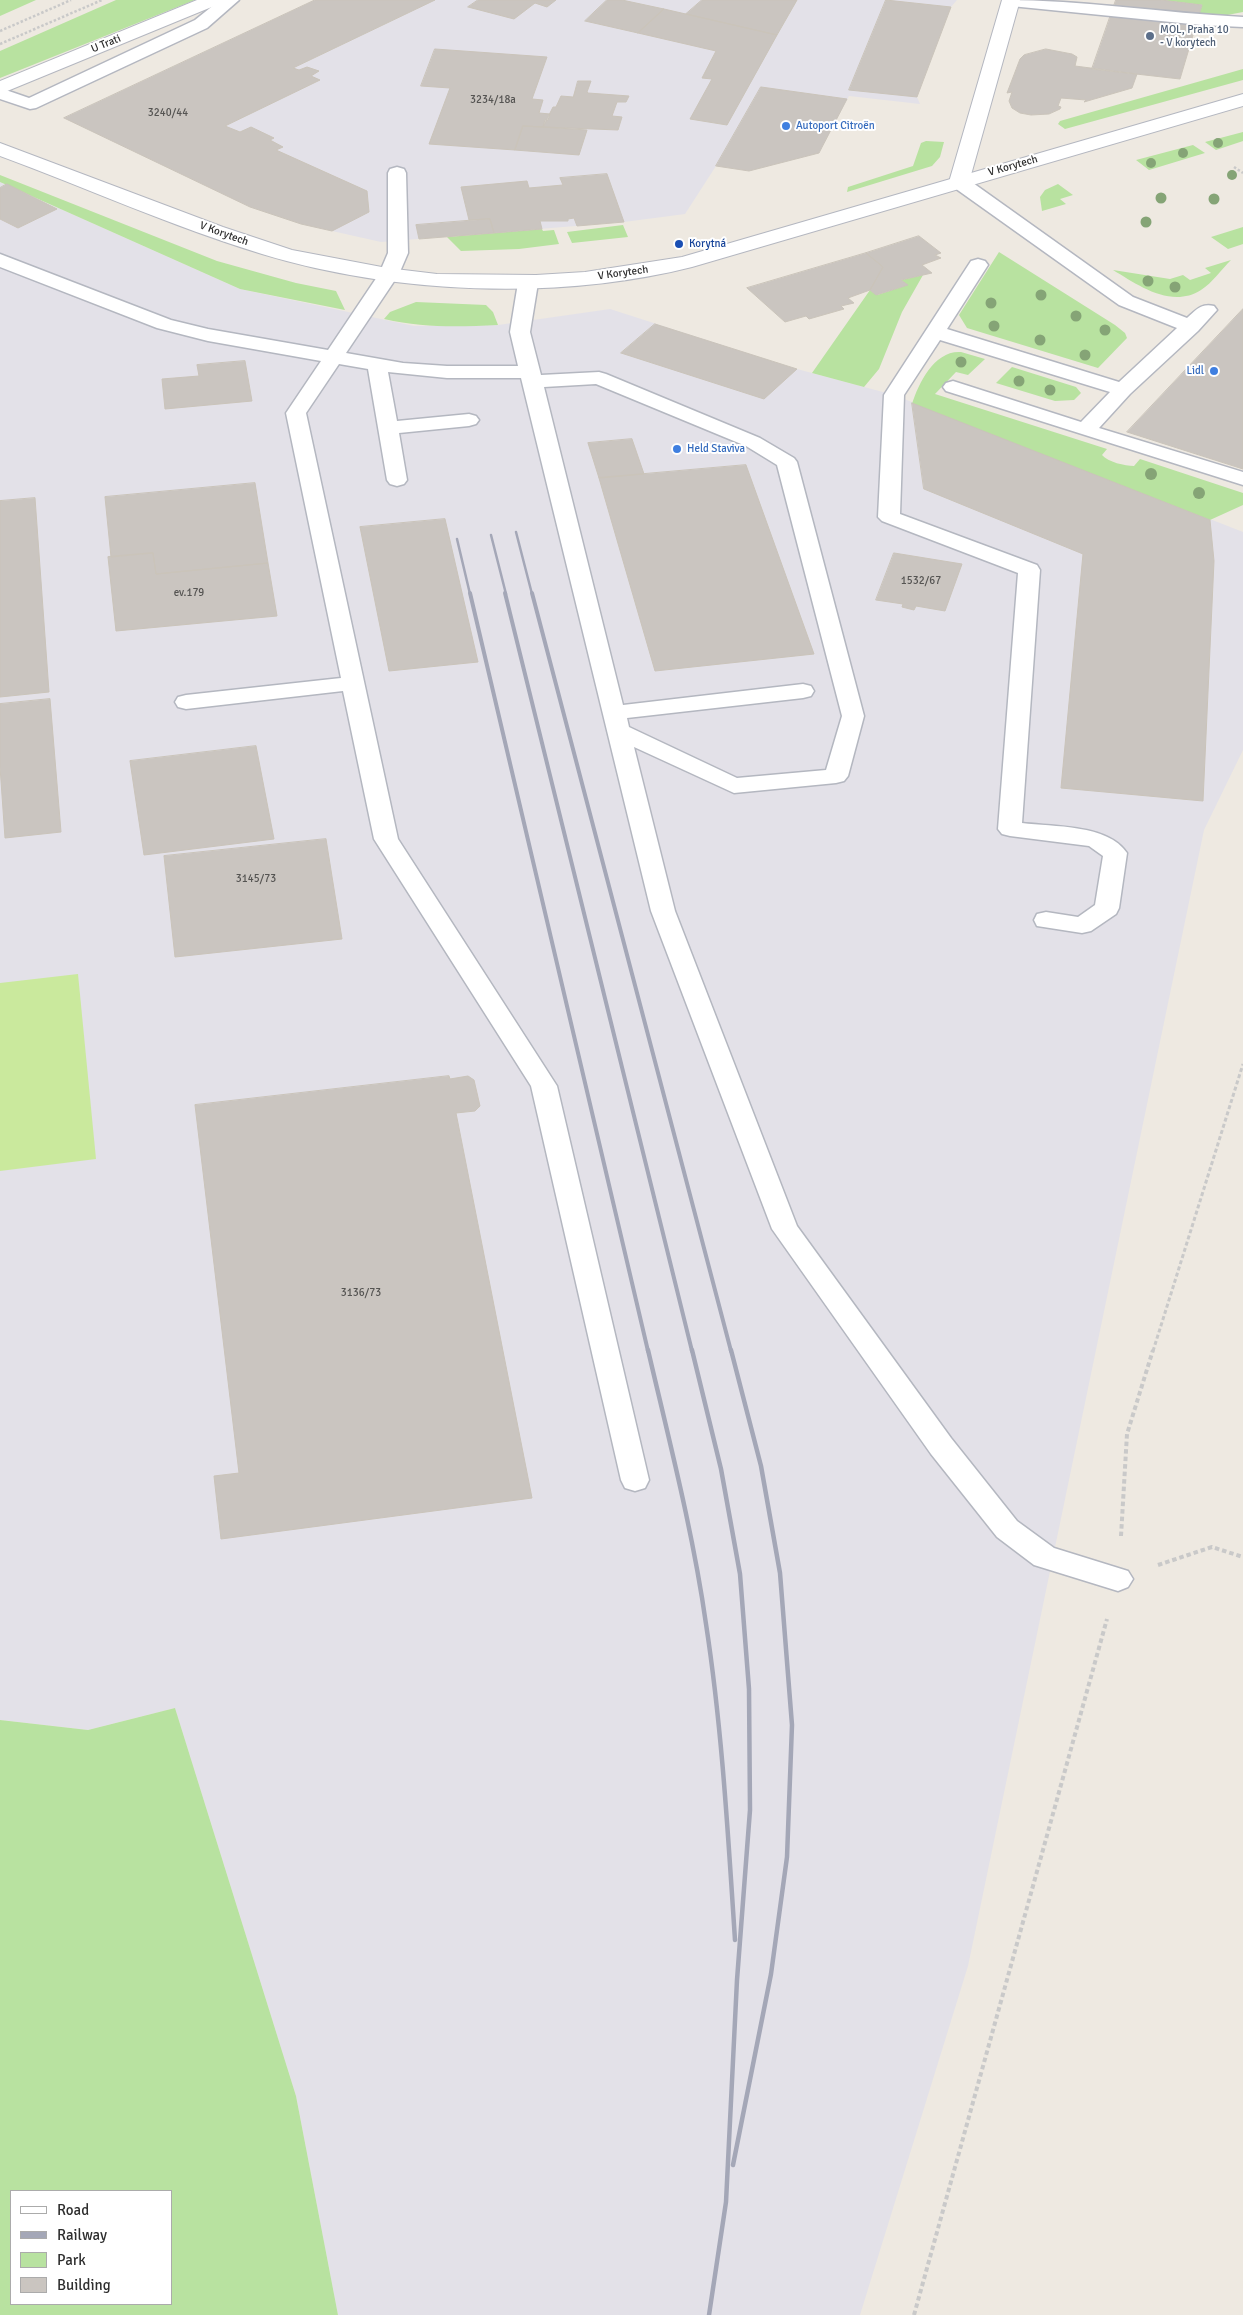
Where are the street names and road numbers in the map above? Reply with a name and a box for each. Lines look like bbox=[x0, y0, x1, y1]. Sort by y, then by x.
street label: U Trati bbox=[89, 32, 123, 56]
street label: V Korytech bbox=[987, 153, 1039, 179]
street label: V Korytech bbox=[198, 219, 250, 249]
street label: V Korytech bbox=[597, 263, 649, 283]

